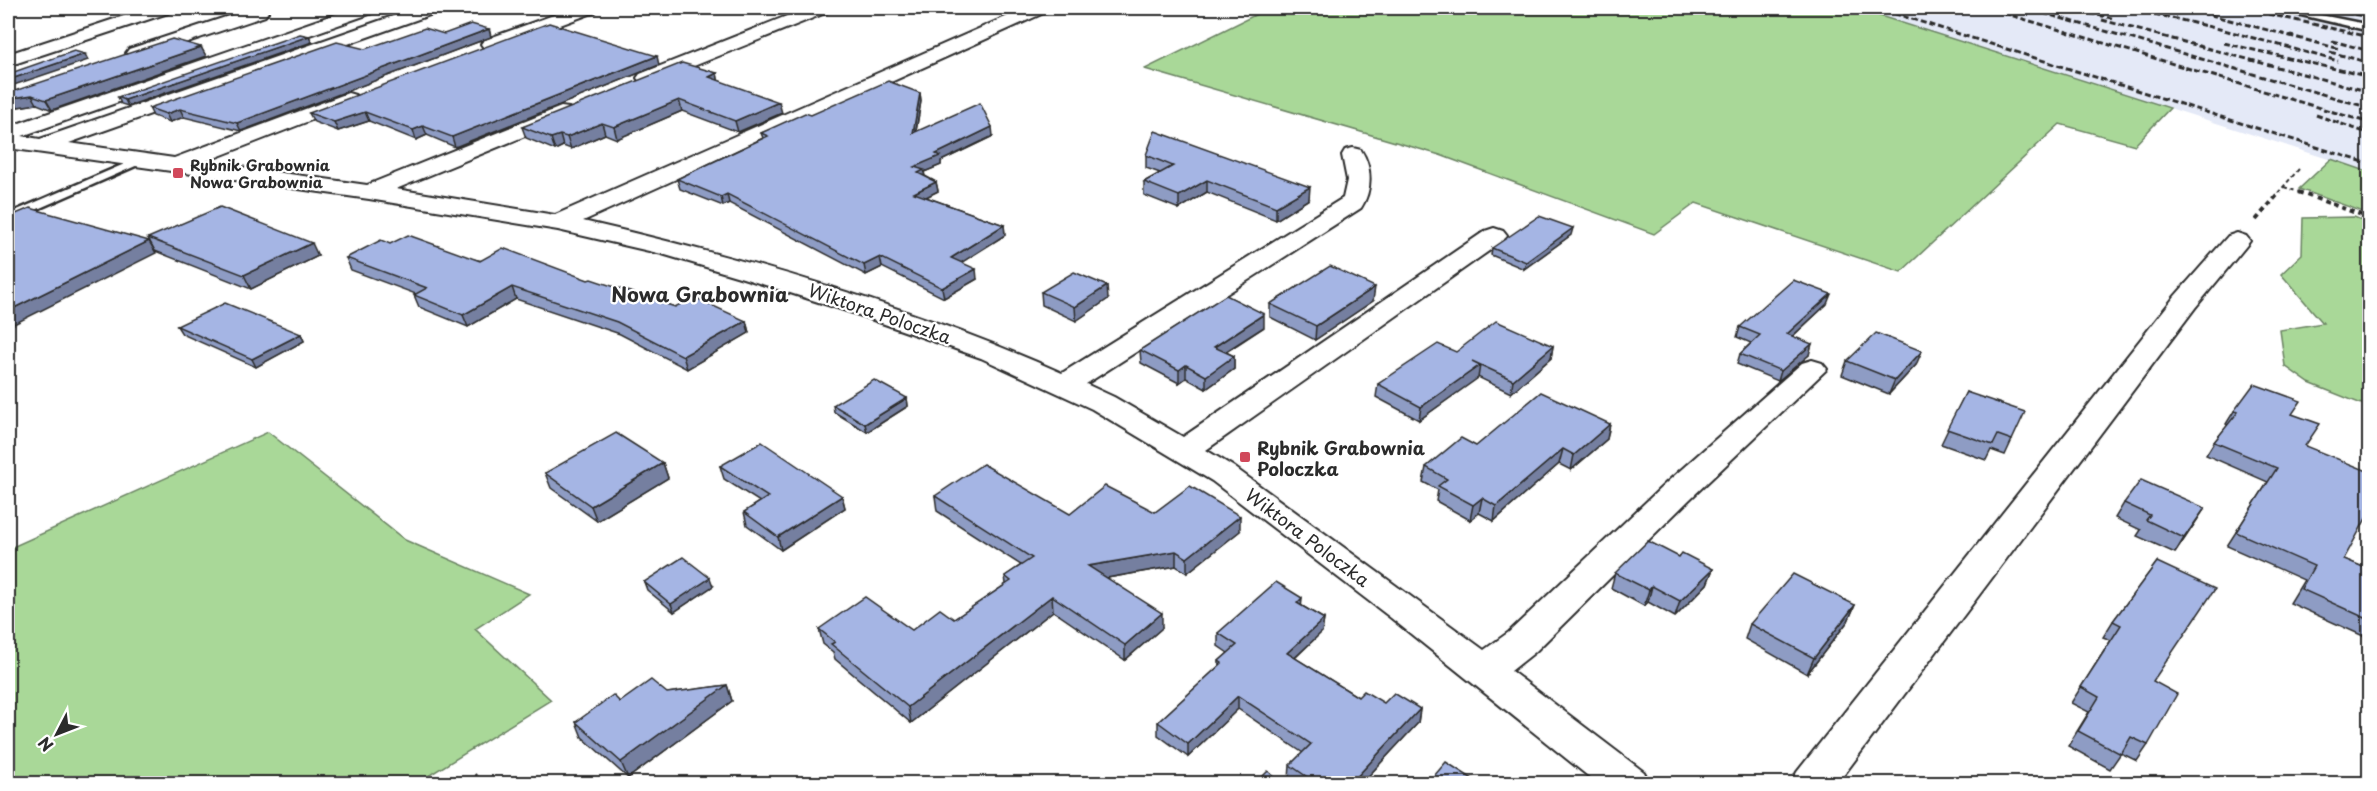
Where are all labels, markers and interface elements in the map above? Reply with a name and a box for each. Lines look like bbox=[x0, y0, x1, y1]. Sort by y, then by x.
place label: Rybnik Grabownia Nowa Grabownia bbox=[190, 153, 331, 193]
marker: Rybnik Grabownia Nowa Grabownia bbox=[171, 166, 185, 180]
street label: Wiktora Poloczka bbox=[805, 276, 956, 350]
district label: Nowa Grabownia bbox=[611, 279, 789, 309]
place label: Rybnik Grabownia Poloczka bbox=[1257, 434, 1426, 482]
marker: Rybnik Grabownia Poloczka bbox=[1238, 450, 1252, 464]
street label: Wiktora Poloczka bbox=[1240, 481, 1376, 593]
north arrow bbox=[27, 704, 87, 764]
text: N bbox=[32, 732, 58, 757]

